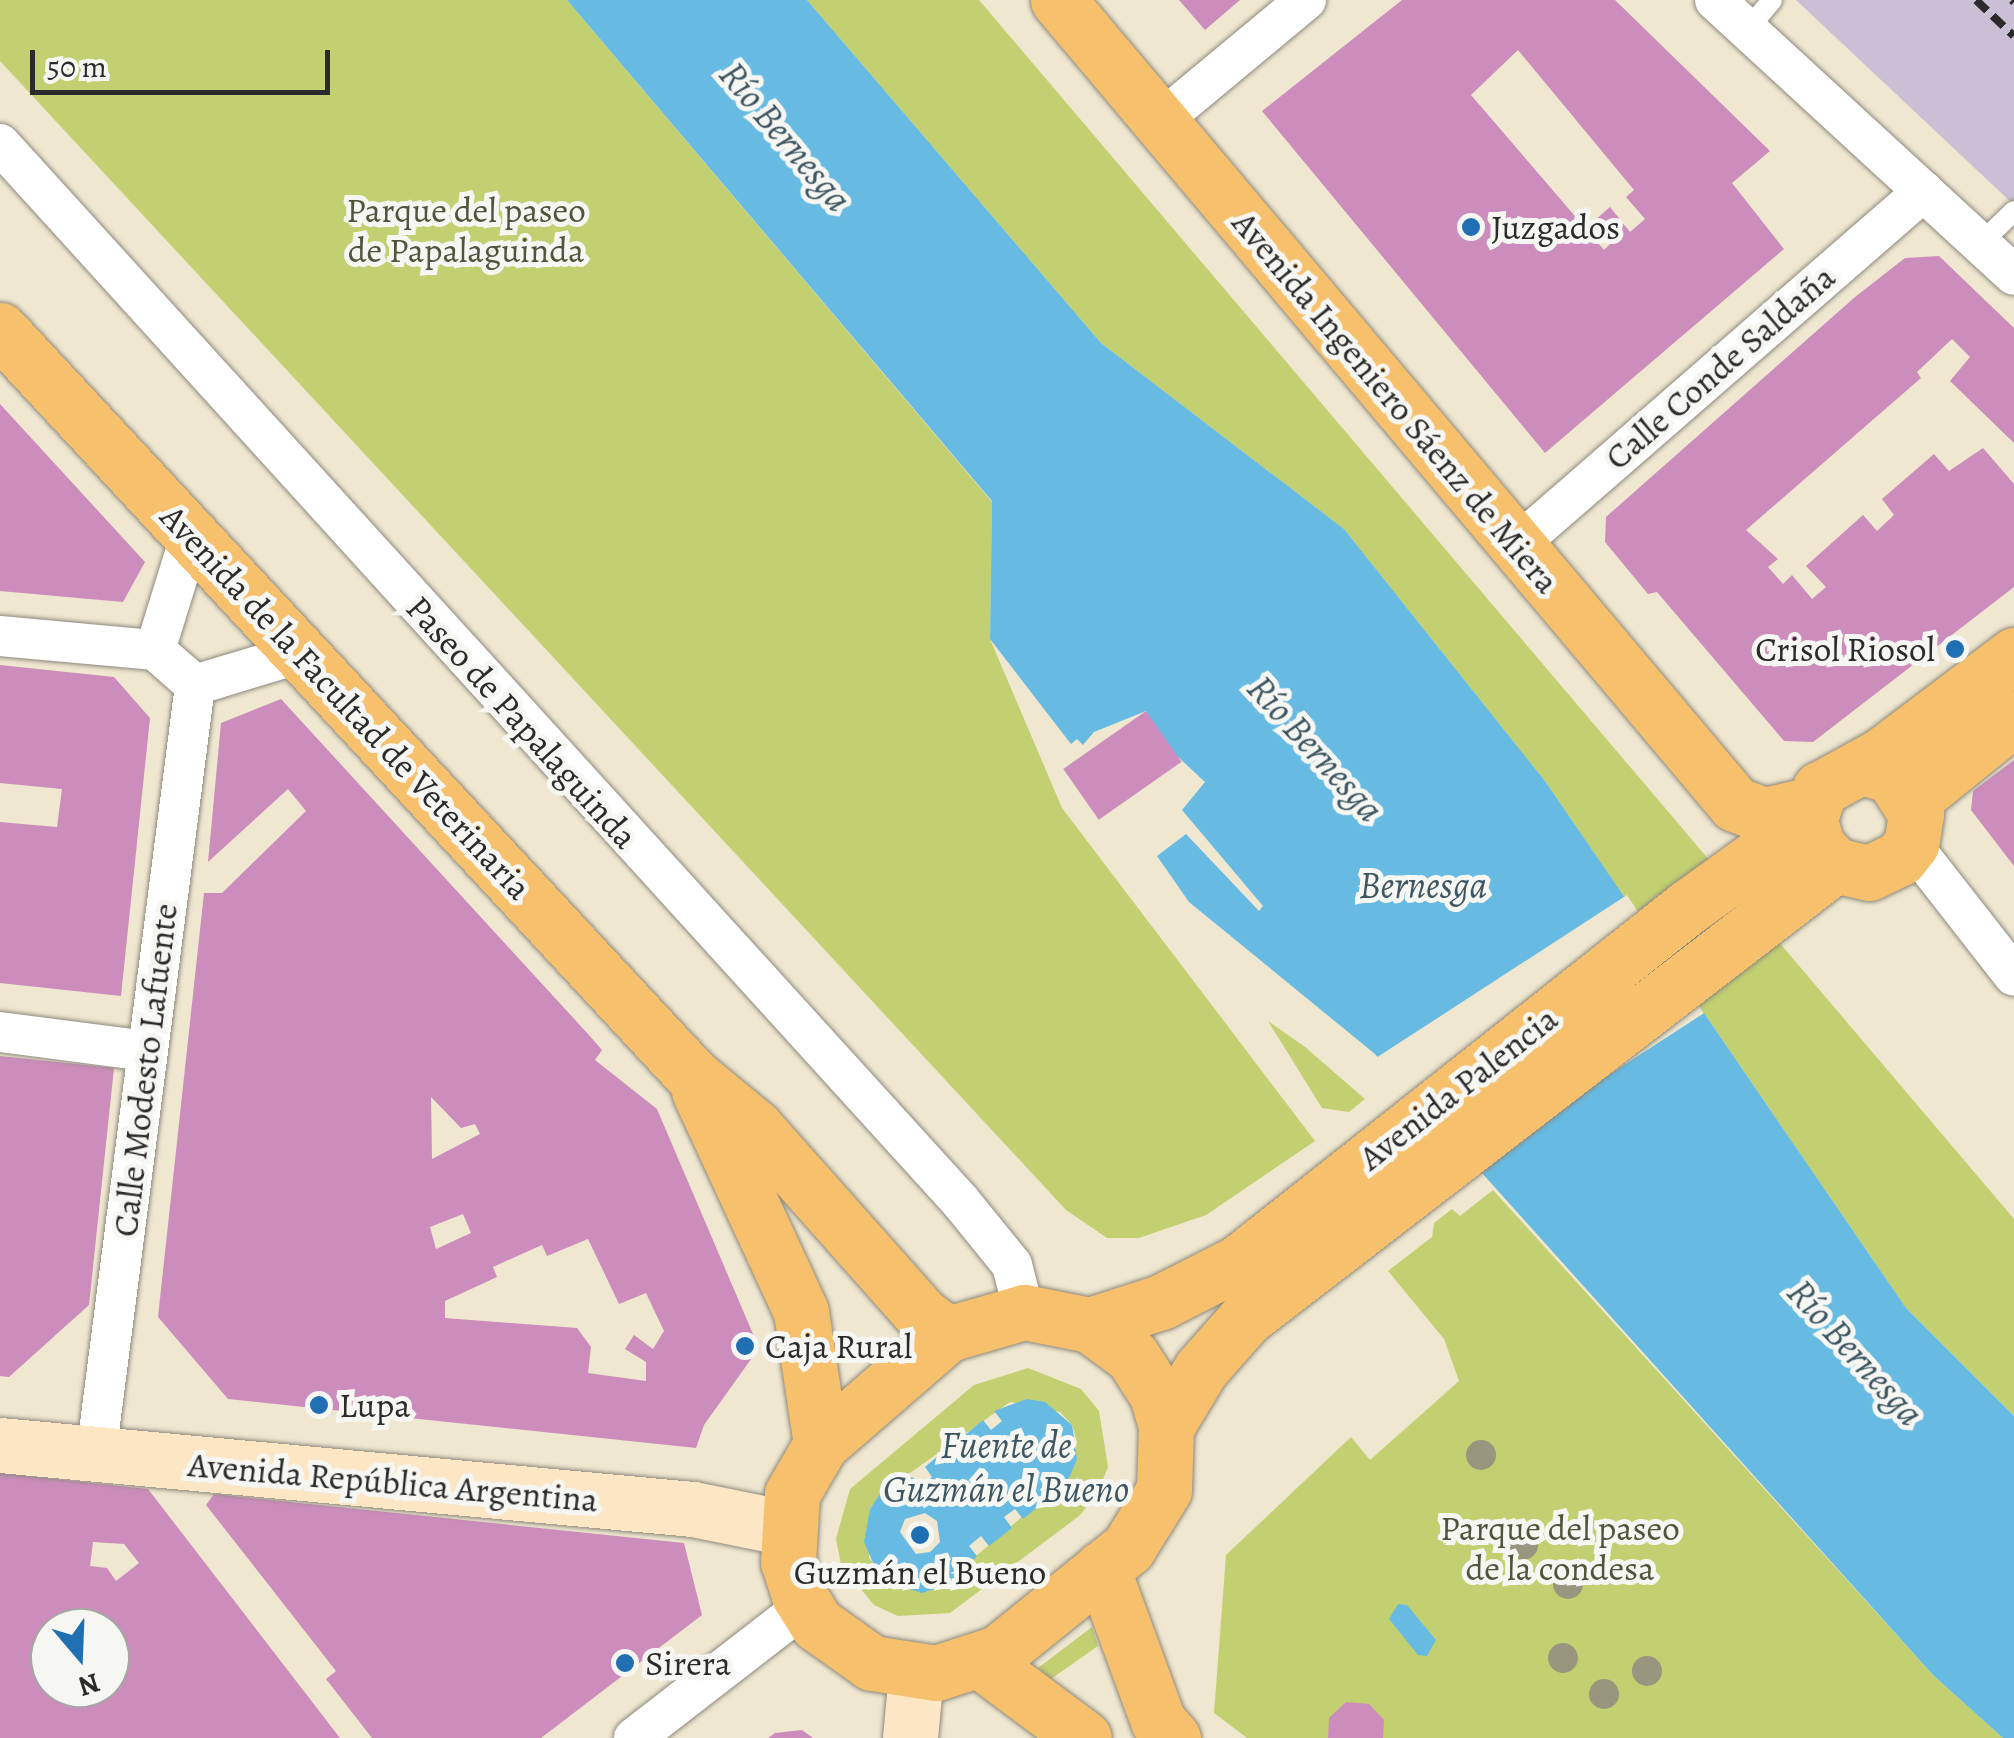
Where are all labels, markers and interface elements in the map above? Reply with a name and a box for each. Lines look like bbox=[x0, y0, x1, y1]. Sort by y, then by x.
scale bar bbox=[35, 30, 335, 92]
text: 50 m bbox=[47, 47, 107, 87]
water label: Río Bernesga bbox=[709, 53, 861, 221]
park label: Parque del paseo de Papalaguinda bbox=[346, 189, 586, 271]
street label: Avenida Ingeniero Sáenz de Miera bbox=[1224, 202, 1568, 602]
place label: Juzgados bbox=[1491, 206, 1620, 248]
marker: Juzgados bbox=[1460, 216, 1482, 238]
street label: Calle Conde Saldaña bbox=[1596, 256, 1844, 478]
street label: Avenida de la Facultad de Veterinaria bbox=[152, 496, 540, 908]
street label: Paseo de Papalaguinda bbox=[397, 587, 647, 857]
place label: Crisol Riosol bbox=[1755, 628, 1935, 670]
marker: Crisol Riosol bbox=[1944, 638, 1966, 660]
water label: Río Bernesga bbox=[1237, 666, 1393, 832]
water label: Bernesga bbox=[1359, 863, 1487, 909]
street label: Calle Modesto Lafuente bbox=[104, 901, 186, 1239]
street label: Avenida Palencia bbox=[1350, 997, 1566, 1179]
water label: Río Bernesga bbox=[1777, 1270, 1933, 1436]
place label: Caja Rural bbox=[765, 1325, 912, 1367]
marker: Caja Rural bbox=[734, 1335, 756, 1357]
place label: Lupa bbox=[339, 1384, 410, 1426]
marker: Lupa bbox=[308, 1394, 330, 1416]
water label: Fuente de Guzmán el Bueno bbox=[883, 1423, 1129, 1512]
street label: Avenida República Argentina bbox=[186, 1443, 600, 1521]
park label: Parque del paseo de la condesa bbox=[1440, 1507, 1680, 1589]
marker: Guzmán el Bueno bbox=[909, 1524, 931, 1546]
place label: Guzmán el Bueno bbox=[794, 1551, 1046, 1593]
north arrow bbox=[30, 1608, 130, 1708]
place label: Sirera bbox=[645, 1642, 731, 1684]
marker: Sirera bbox=[614, 1652, 636, 1674]
text: N bbox=[73, 1663, 105, 1706]

